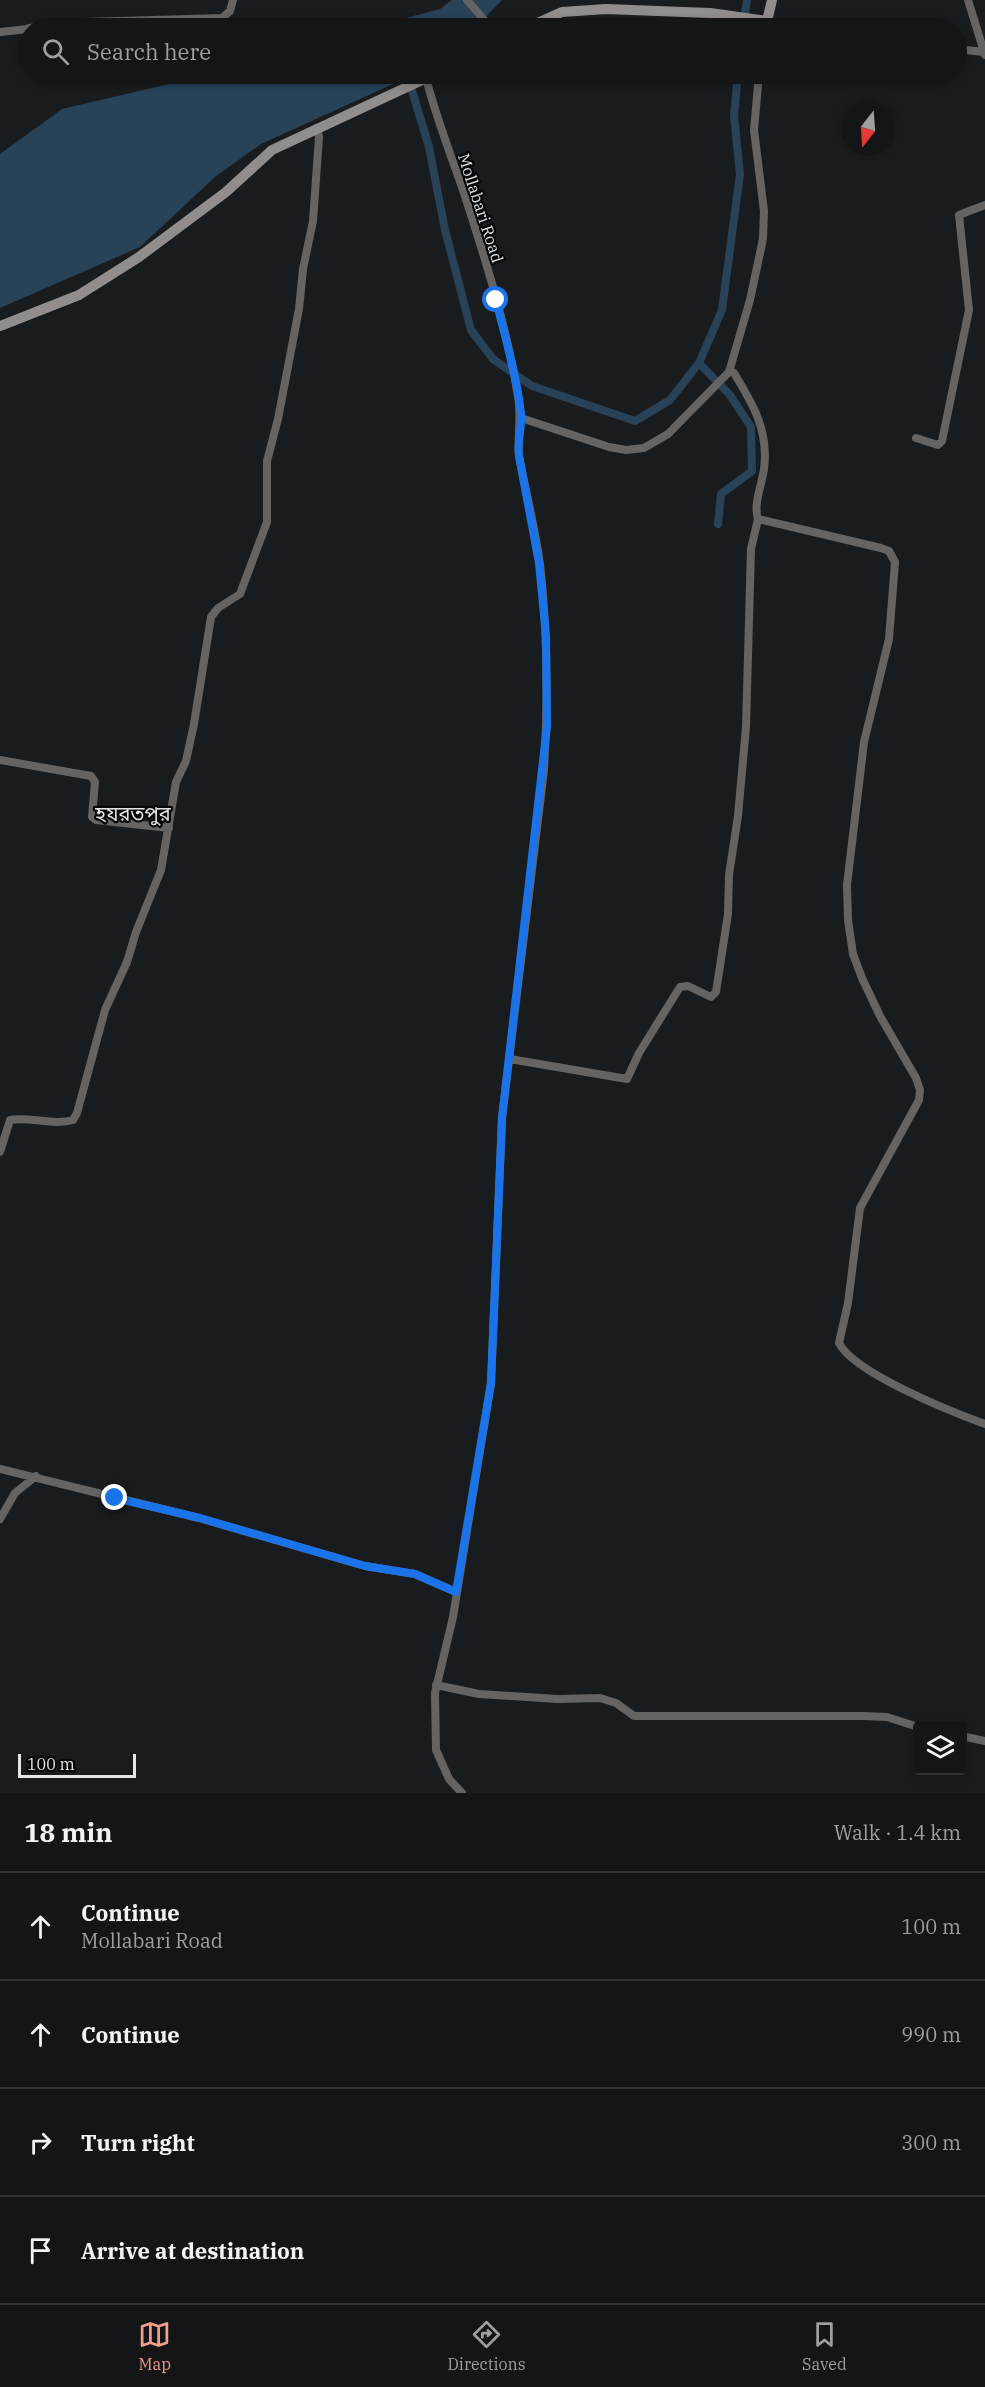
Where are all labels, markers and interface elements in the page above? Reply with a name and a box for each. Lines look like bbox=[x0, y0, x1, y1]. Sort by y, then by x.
search box bbox=[18, 18, 967, 84]
icon: search bbox=[39, 35, 72, 68]
text: Search here bbox=[87, 37, 211, 66]
north arrow bbox=[841, 102, 895, 156]
street label: Mollabari Road bbox=[454, 151, 508, 265]
route start bbox=[482, 286, 508, 312]
district label: হযরতপুর bbox=[94, 800, 172, 827]
route end bbox=[101, 1484, 127, 1510]
map controls bbox=[913, 1721, 967, 1775]
button: layers bbox=[913, 1721, 967, 1775]
scale bar bbox=[18, 1751, 136, 1778]
text: 100 m bbox=[27, 1754, 75, 1774]
text: 18 min bbox=[24, 1815, 112, 1849]
text: Walk · 1.4 km bbox=[834, 1819, 961, 1846]
text: Continue bbox=[81, 1898, 180, 1927]
icon: ahead bbox=[24, 1910, 57, 1943]
text: 100 m bbox=[901, 1913, 961, 1940]
text: Mollabari Road bbox=[81, 1927, 223, 1954]
icon: ahead bbox=[24, 2018, 57, 2051]
text: Continue bbox=[81, 2020, 180, 2049]
text: 990 m bbox=[901, 2021, 961, 2048]
icon: right bbox=[24, 2126, 57, 2159]
text: Turn right bbox=[81, 2128, 195, 2157]
text: 300 m bbox=[901, 2129, 961, 2156]
icon: arrive bbox=[24, 2234, 57, 2267]
text: Arrive at destination bbox=[81, 2236, 304, 2265]
tab: Map bbox=[138, 2318, 171, 2374]
tab: Directions bbox=[448, 2318, 526, 2374]
tab: Saved bbox=[802, 2318, 847, 2374]

